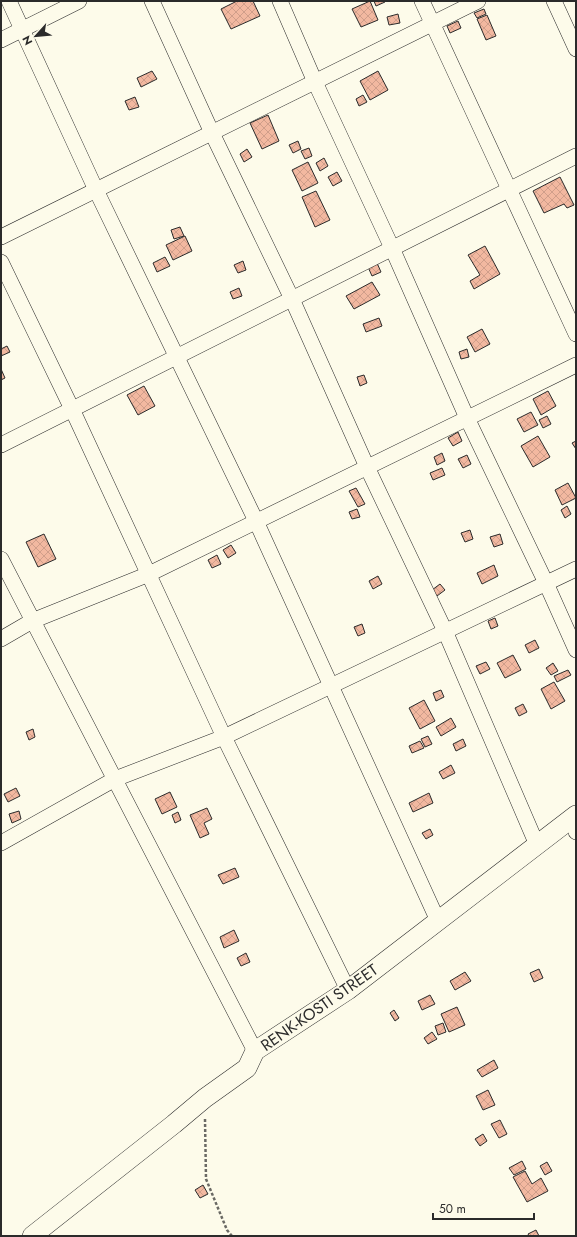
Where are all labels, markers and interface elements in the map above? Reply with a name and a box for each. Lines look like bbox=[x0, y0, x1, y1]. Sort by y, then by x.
north arrow bbox=[16, 16, 56, 56]
text: N bbox=[18, 33, 36, 48]
street label: RENK-KOSTI STREET bbox=[256, 958, 383, 1057]
scale bar bbox=[433, 1195, 534, 1221]
text: 50 m bbox=[439, 1200, 466, 1218]

